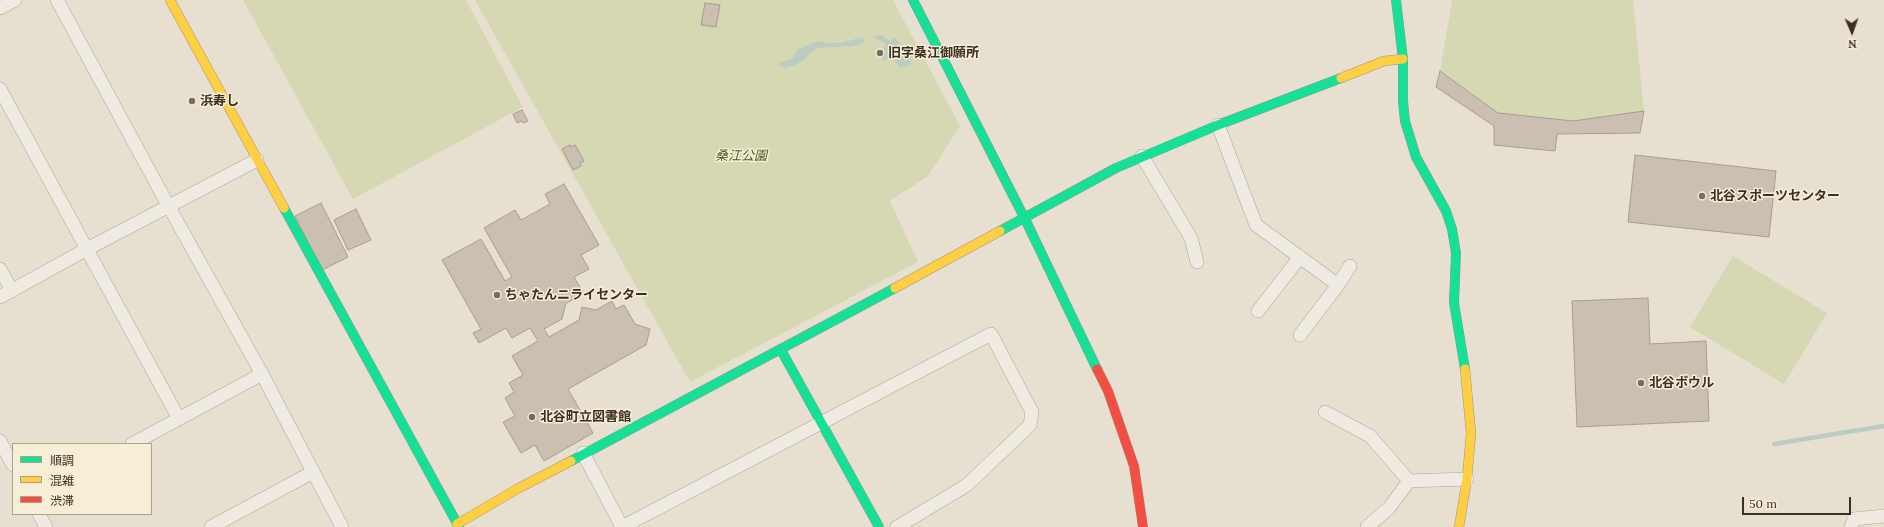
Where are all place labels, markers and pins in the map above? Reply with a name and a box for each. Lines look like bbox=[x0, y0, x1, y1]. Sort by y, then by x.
place label: 旧字桑江御願所 bbox=[888, 45, 979, 61]
marker: 旧字桑江御願所 bbox=[875, 48, 885, 58]
place label: 浜寿し bbox=[200, 93, 239, 109]
marker: 浜寿し bbox=[187, 96, 197, 106]
place label: 北谷スポーツセンター bbox=[1710, 188, 1840, 204]
marker: 北谷スポーツセンター bbox=[1697, 191, 1707, 201]
place label: ちゃたんニライセンター bbox=[505, 287, 648, 303]
marker: ちゃたんニライセンター bbox=[492, 290, 502, 300]
place label: 北谷ボウル bbox=[1649, 375, 1714, 391]
marker: 北谷ボウル bbox=[1636, 378, 1646, 388]
place label: 北谷町立図書館 bbox=[540, 409, 631, 425]
marker: 北谷町立図書館 bbox=[527, 412, 537, 422]

